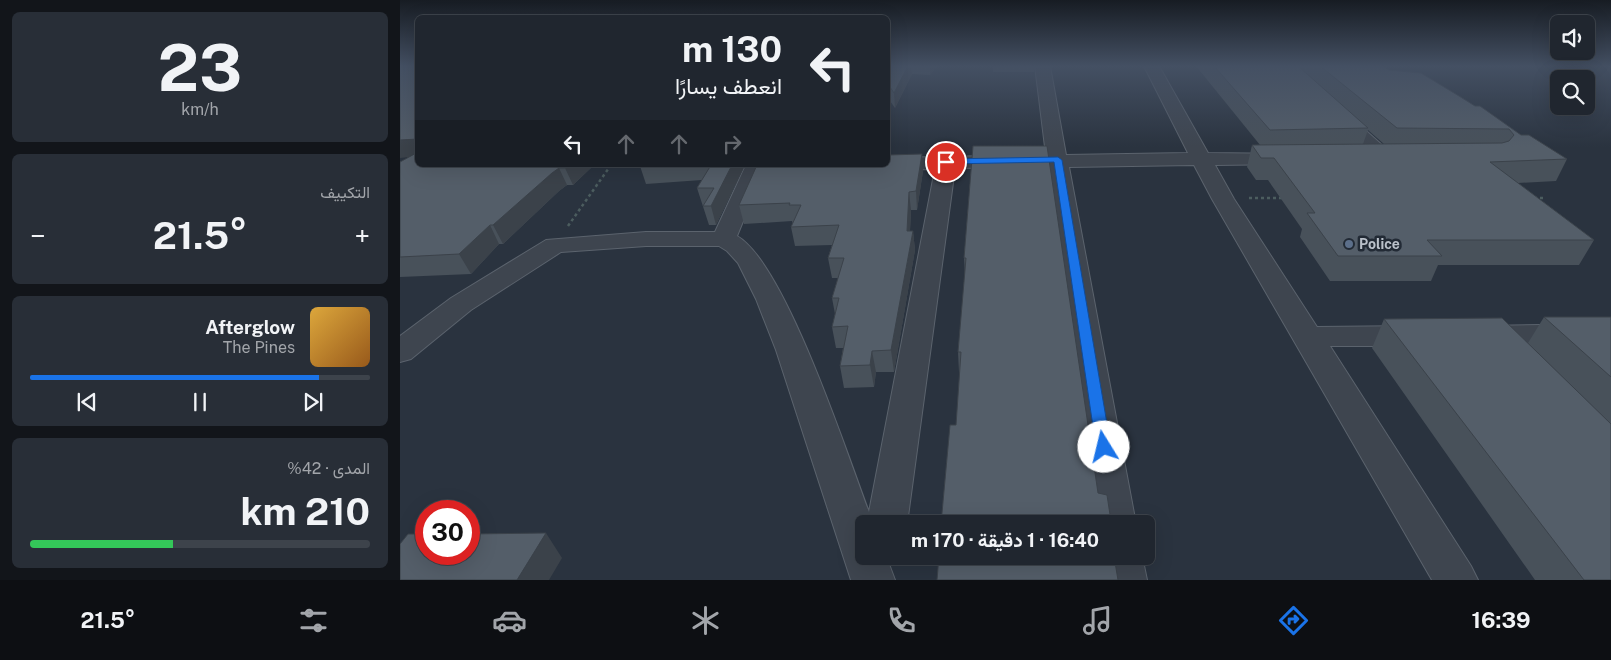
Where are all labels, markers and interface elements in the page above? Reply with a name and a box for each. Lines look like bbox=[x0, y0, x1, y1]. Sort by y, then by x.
map controls bbox=[1550, 15, 1595, 115]
button: sound bbox=[1550, 15, 1595, 60]
text: 23 bbox=[158, 29, 242, 106]
text: 130 m bbox=[682, 29, 782, 70]
icon: left bbox=[800, 35, 865, 100]
button: search bbox=[1550, 70, 1595, 115]
text: انعطف يسارًا bbox=[675, 73, 782, 99]
text: km/h bbox=[181, 100, 219, 119]
icon: left bbox=[559, 130, 587, 158]
icon: ahead bbox=[612, 130, 640, 158]
icon: ahead bbox=[665, 130, 693, 158]
icon: right bbox=[718, 130, 746, 158]
pin bbox=[925, 141, 967, 183]
icon: arrive bbox=[932, 148, 960, 176]
text: التكييف bbox=[320, 183, 370, 202]
text: 21.5° bbox=[153, 213, 247, 258]
text: − bbox=[30, 219, 46, 252]
text: + bbox=[354, 219, 370, 252]
place label: Police bbox=[1359, 236, 1400, 252]
marker: Police bbox=[1343, 238, 1355, 250]
text: Afterglow bbox=[205, 316, 295, 338]
text: The Pines bbox=[223, 338, 295, 357]
icon: previous bbox=[73, 388, 101, 416]
icon: pause bbox=[186, 388, 214, 416]
icon: next bbox=[299, 388, 327, 416]
position arrow bbox=[1077, 420, 1129, 472]
text: المدى · 42% bbox=[287, 459, 370, 478]
text: 210 km bbox=[240, 489, 370, 534]
speed limit sign: 30 bbox=[415, 500, 480, 565]
text: 16:40 · 1 دقيقة · 170 m bbox=[911, 529, 1099, 551]
icon: filters bbox=[296, 603, 331, 638]
icon: car bbox=[492, 603, 527, 638]
icon: climate bbox=[688, 603, 723, 638]
icon: phone bbox=[884, 603, 919, 638]
icon: music bbox=[1080, 603, 1115, 638]
icon: directions bbox=[1276, 603, 1311, 638]
text: 21.5° bbox=[81, 607, 135, 633]
text: 16:39 bbox=[1472, 607, 1531, 633]

